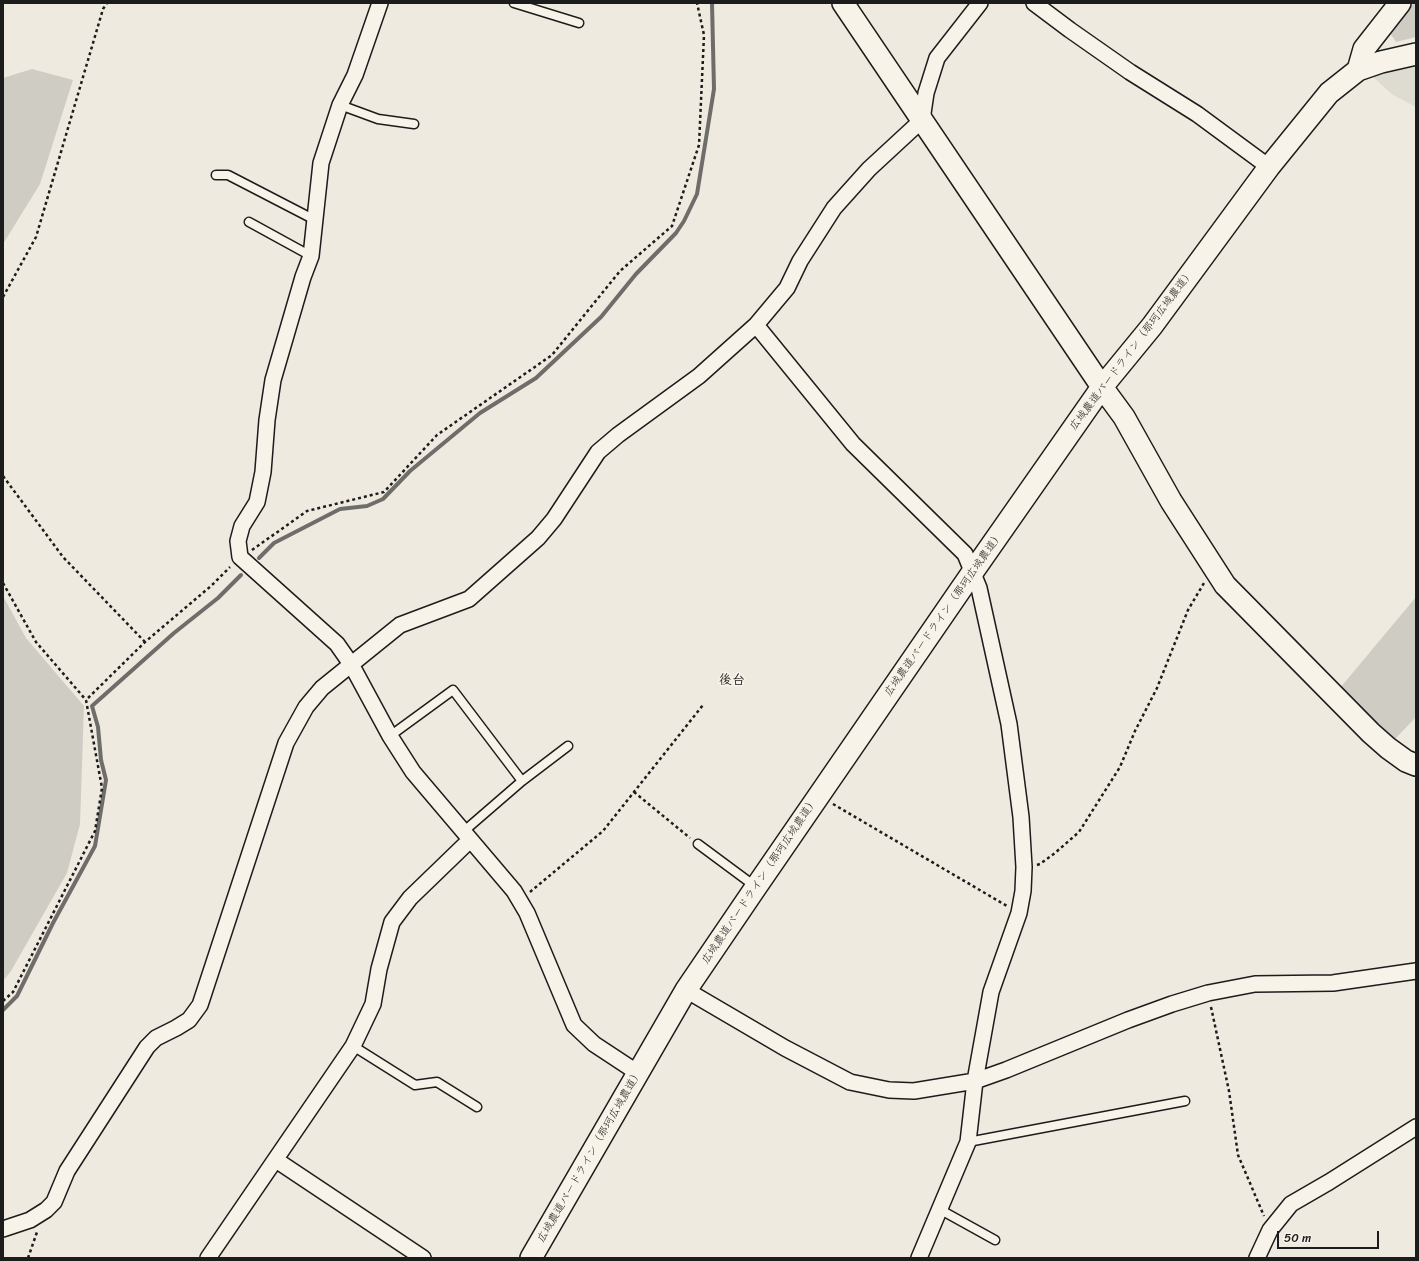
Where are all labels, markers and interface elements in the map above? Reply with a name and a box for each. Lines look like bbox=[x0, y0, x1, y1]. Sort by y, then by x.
street label: 広域農道バードライン（那珂広域農道） bbox=[1067, 267, 1197, 433]
street label: 広域農道バードライン（那珂広域農道） bbox=[882, 529, 1006, 699]
district label: 後台 bbox=[719, 673, 745, 689]
street label: 広域農道バードライン（那珂広域農道） bbox=[699, 795, 821, 967]
street label: 広域農道バードライン（那珂広域農道） bbox=[535, 1067, 645, 1245]
scale bar bbox=[1279, 1223, 1381, 1249]
text: 50 m bbox=[1284, 1227, 1311, 1249]

